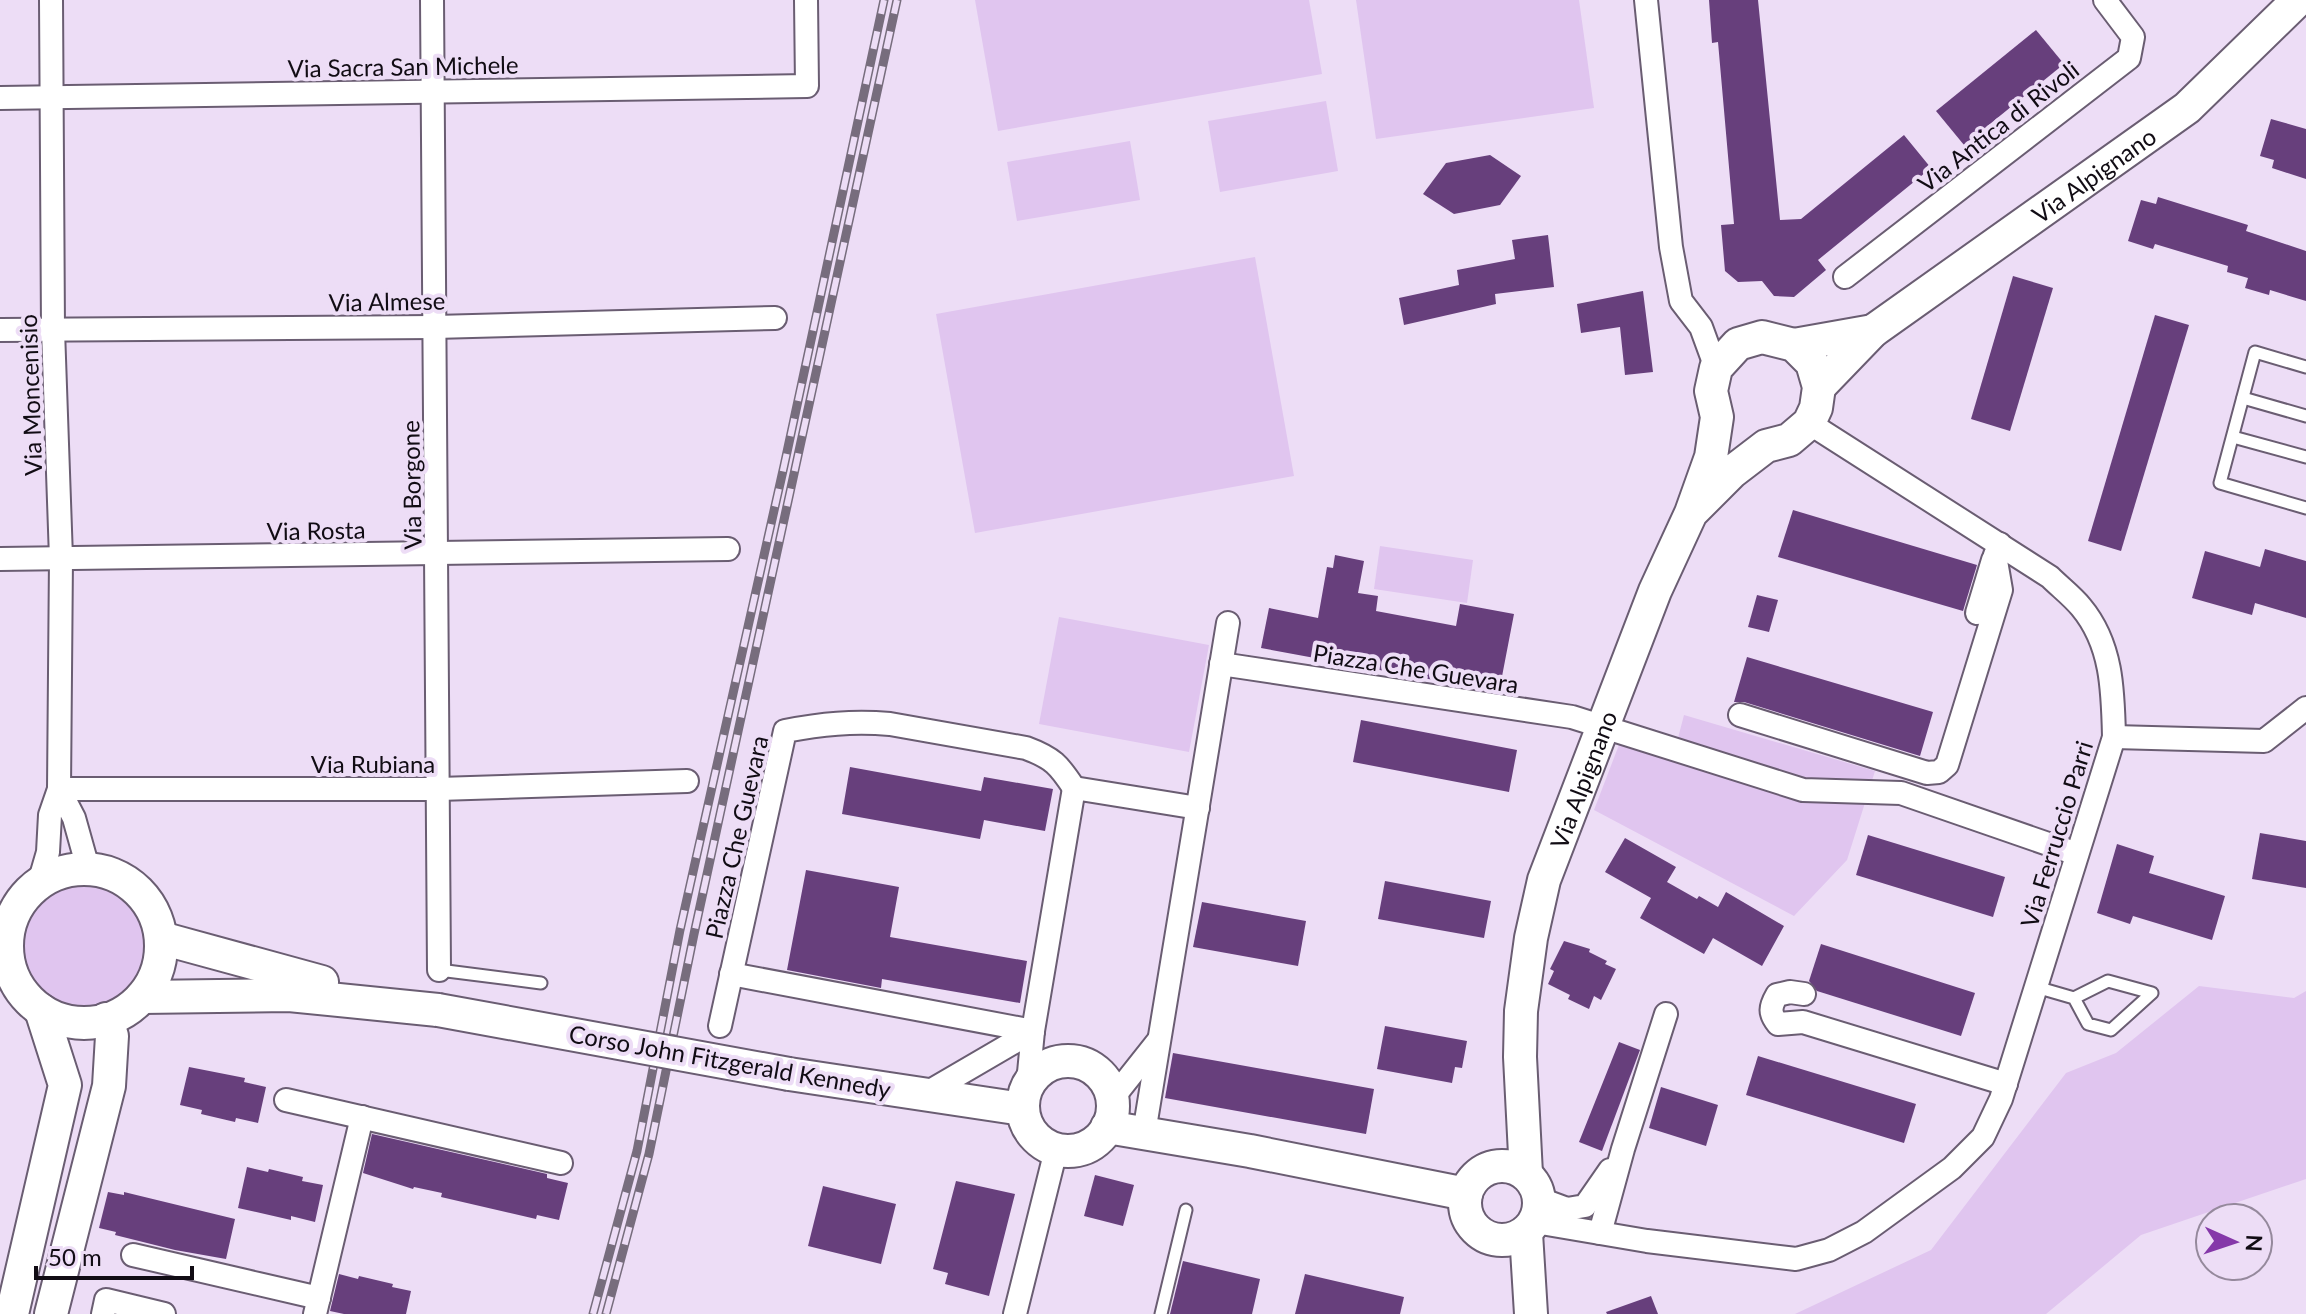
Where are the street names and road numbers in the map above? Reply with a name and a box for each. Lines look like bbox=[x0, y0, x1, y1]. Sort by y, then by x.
street label: Via Sacra San Michele bbox=[287, 49, 519, 83]
street label: Via Antica di Rivoli bbox=[1912, 54, 2084, 198]
street label: Via Alpignano bbox=[2026, 121, 2161, 228]
street label: Via Almese bbox=[328, 285, 446, 317]
street label: Via Moncenisio bbox=[13, 314, 47, 476]
street label: Via Borgone bbox=[395, 420, 427, 550]
street label: Via Rosta bbox=[266, 515, 366, 545]
street label: Piazza Che Guevara bbox=[1311, 637, 1521, 699]
street label: Via Alpignano bbox=[1543, 706, 1622, 852]
street label: Piazza Che Guevara bbox=[699, 733, 773, 941]
street label: Via Ferruccio Parri bbox=[2014, 737, 2098, 931]
street label: Via Rubiana bbox=[311, 749, 435, 778]
street label: Corso John Fitzgerald Kennedy bbox=[567, 1018, 894, 1104]

